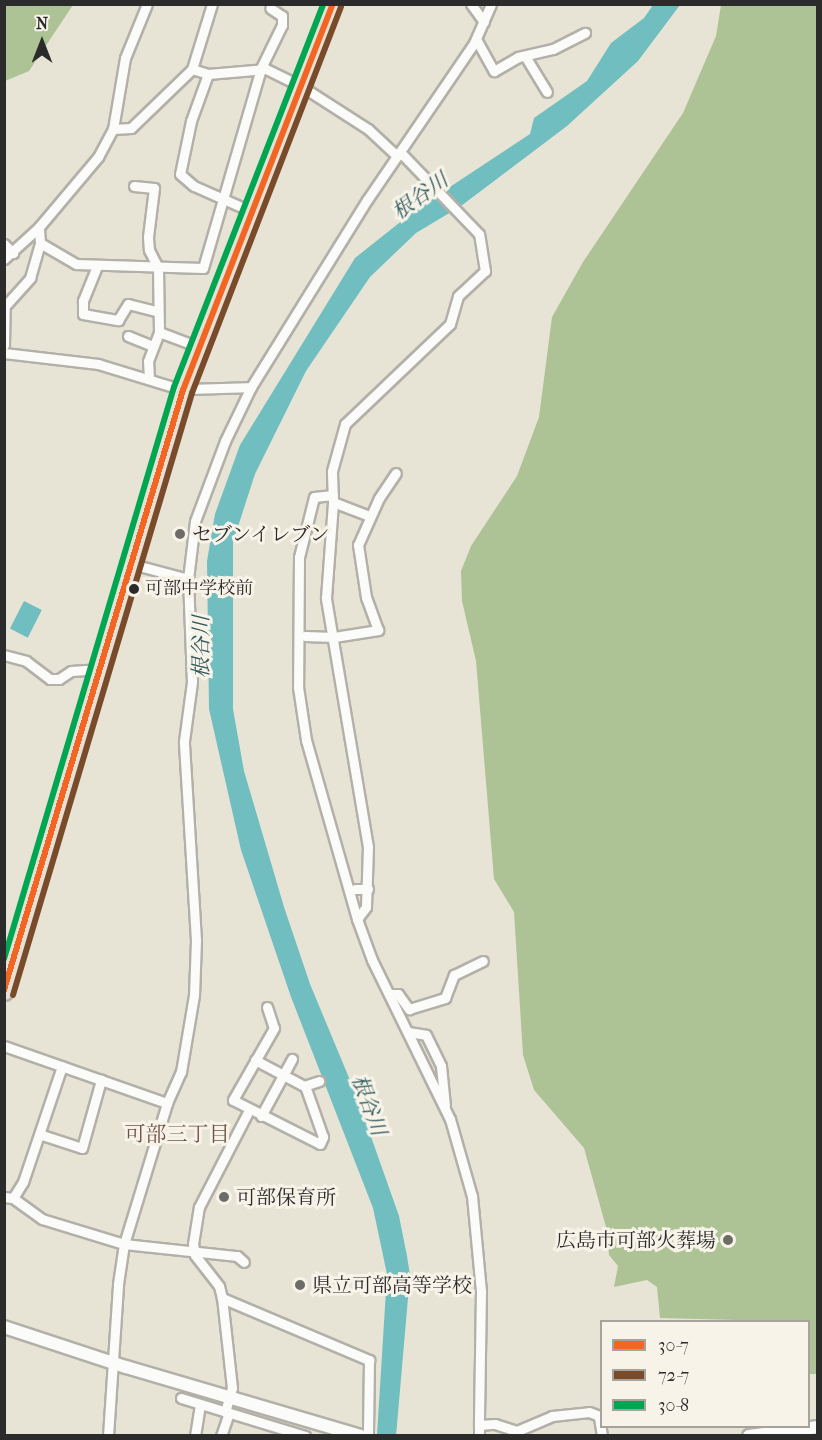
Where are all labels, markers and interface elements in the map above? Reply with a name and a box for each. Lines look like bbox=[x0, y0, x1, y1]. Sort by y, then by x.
north arrow bbox=[12, 12, 72, 72]
text: N bbox=[36, 14, 48, 33]
water label: 根谷川 bbox=[387, 167, 453, 225]
place label: セブンイレブン bbox=[192, 522, 332, 546]
marker: セブンイレブン bbox=[173, 527, 187, 541]
place label: 可部中学校前 bbox=[145, 578, 253, 600]
marker: 可部中学校前 bbox=[128, 583, 140, 595]
water label: 根谷川 bbox=[188, 616, 214, 678]
water label: 根谷川 bbox=[346, 1071, 392, 1139]
district label: 可部三丁目 bbox=[125, 1121, 229, 1147]
place label: 可部保育所 bbox=[236, 1185, 336, 1209]
marker: 可部保育所 bbox=[217, 1190, 231, 1204]
place label: 広島市可部火葬場 bbox=[556, 1228, 716, 1252]
marker: 広島市可部火葬場 bbox=[721, 1233, 735, 1247]
place label: 県立可部高等学校 bbox=[312, 1273, 472, 1297]
marker: 県立可部高等学校 bbox=[293, 1278, 307, 1292]
legend bbox=[600, 1320, 810, 1428]
text: 30-7 bbox=[658, 1335, 689, 1356]
text: 72-7 bbox=[658, 1365, 689, 1386]
text: 30-8 bbox=[658, 1395, 689, 1416]

